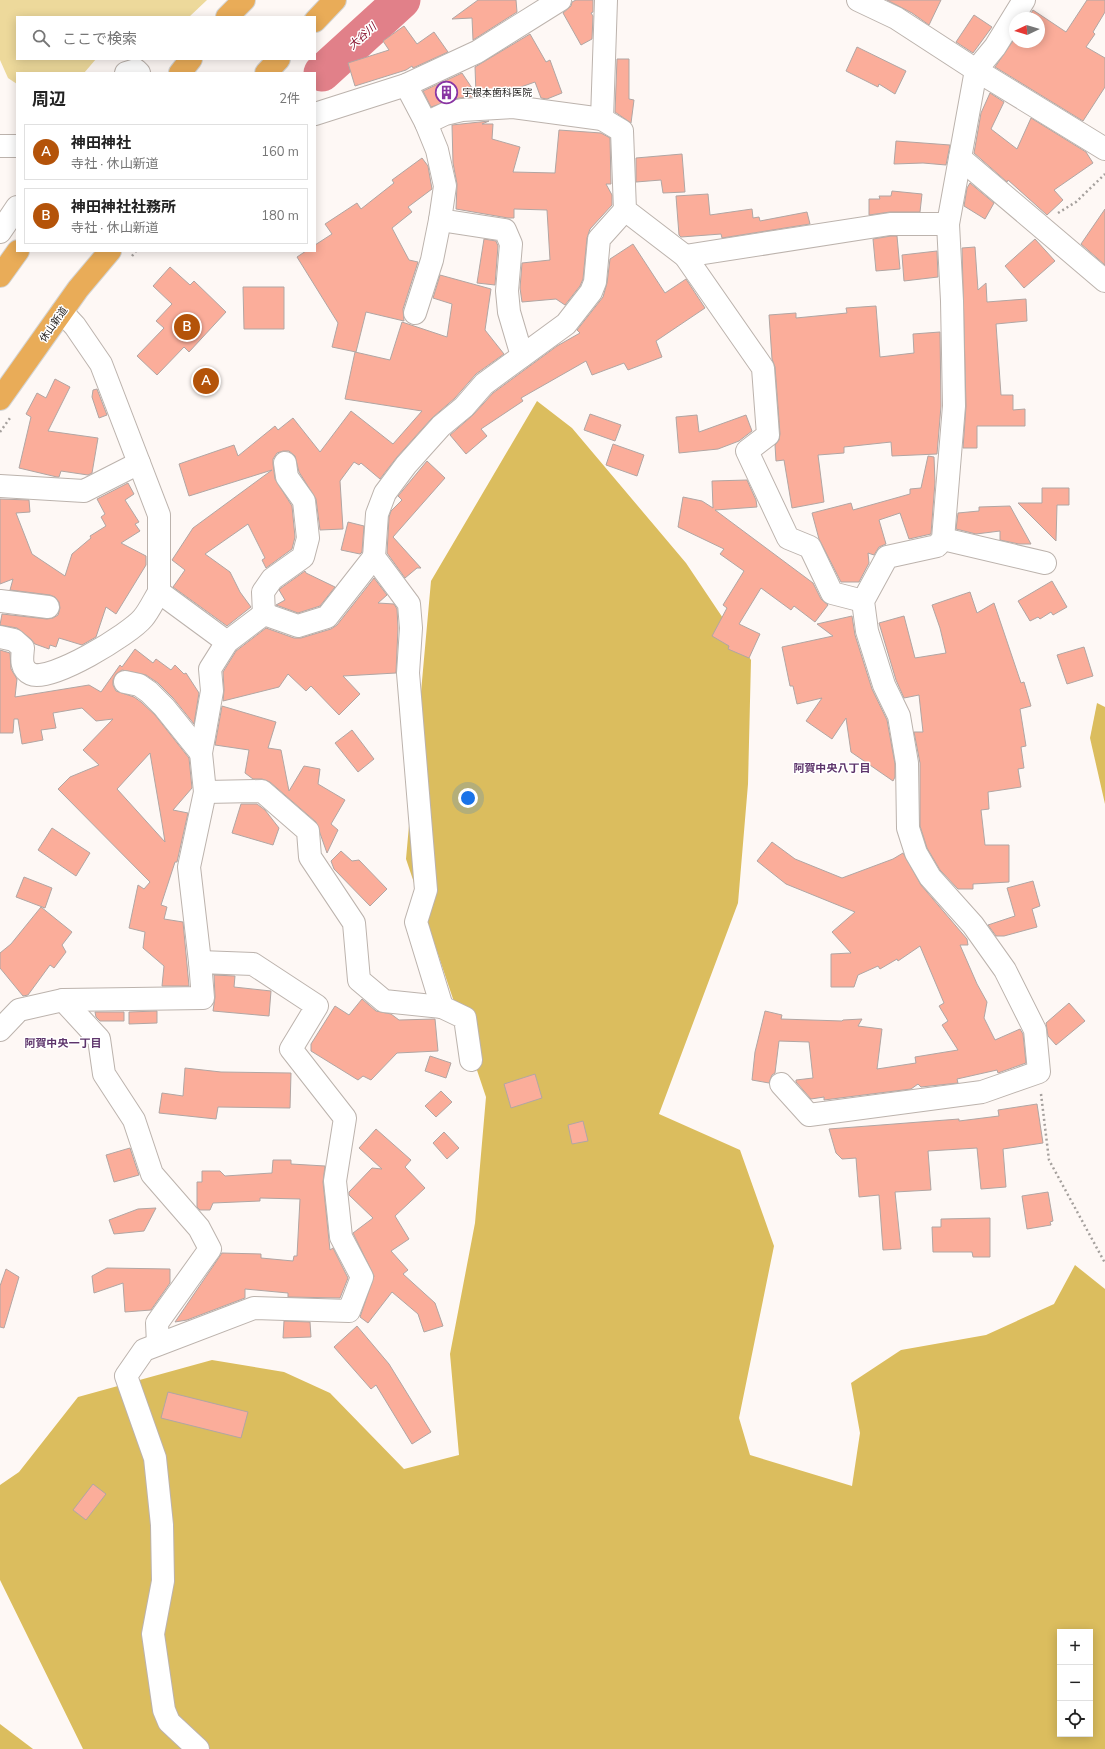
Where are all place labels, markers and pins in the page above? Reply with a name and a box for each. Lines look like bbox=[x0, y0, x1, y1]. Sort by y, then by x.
building icon: 宇根本歯科医院 bbox=[433, 79, 459, 105]
place label: 宇根本歯科医院 bbox=[462, 86, 532, 100]
pin: B bbox=[174, 312, 200, 342]
pin: A bbox=[193, 366, 219, 396]

